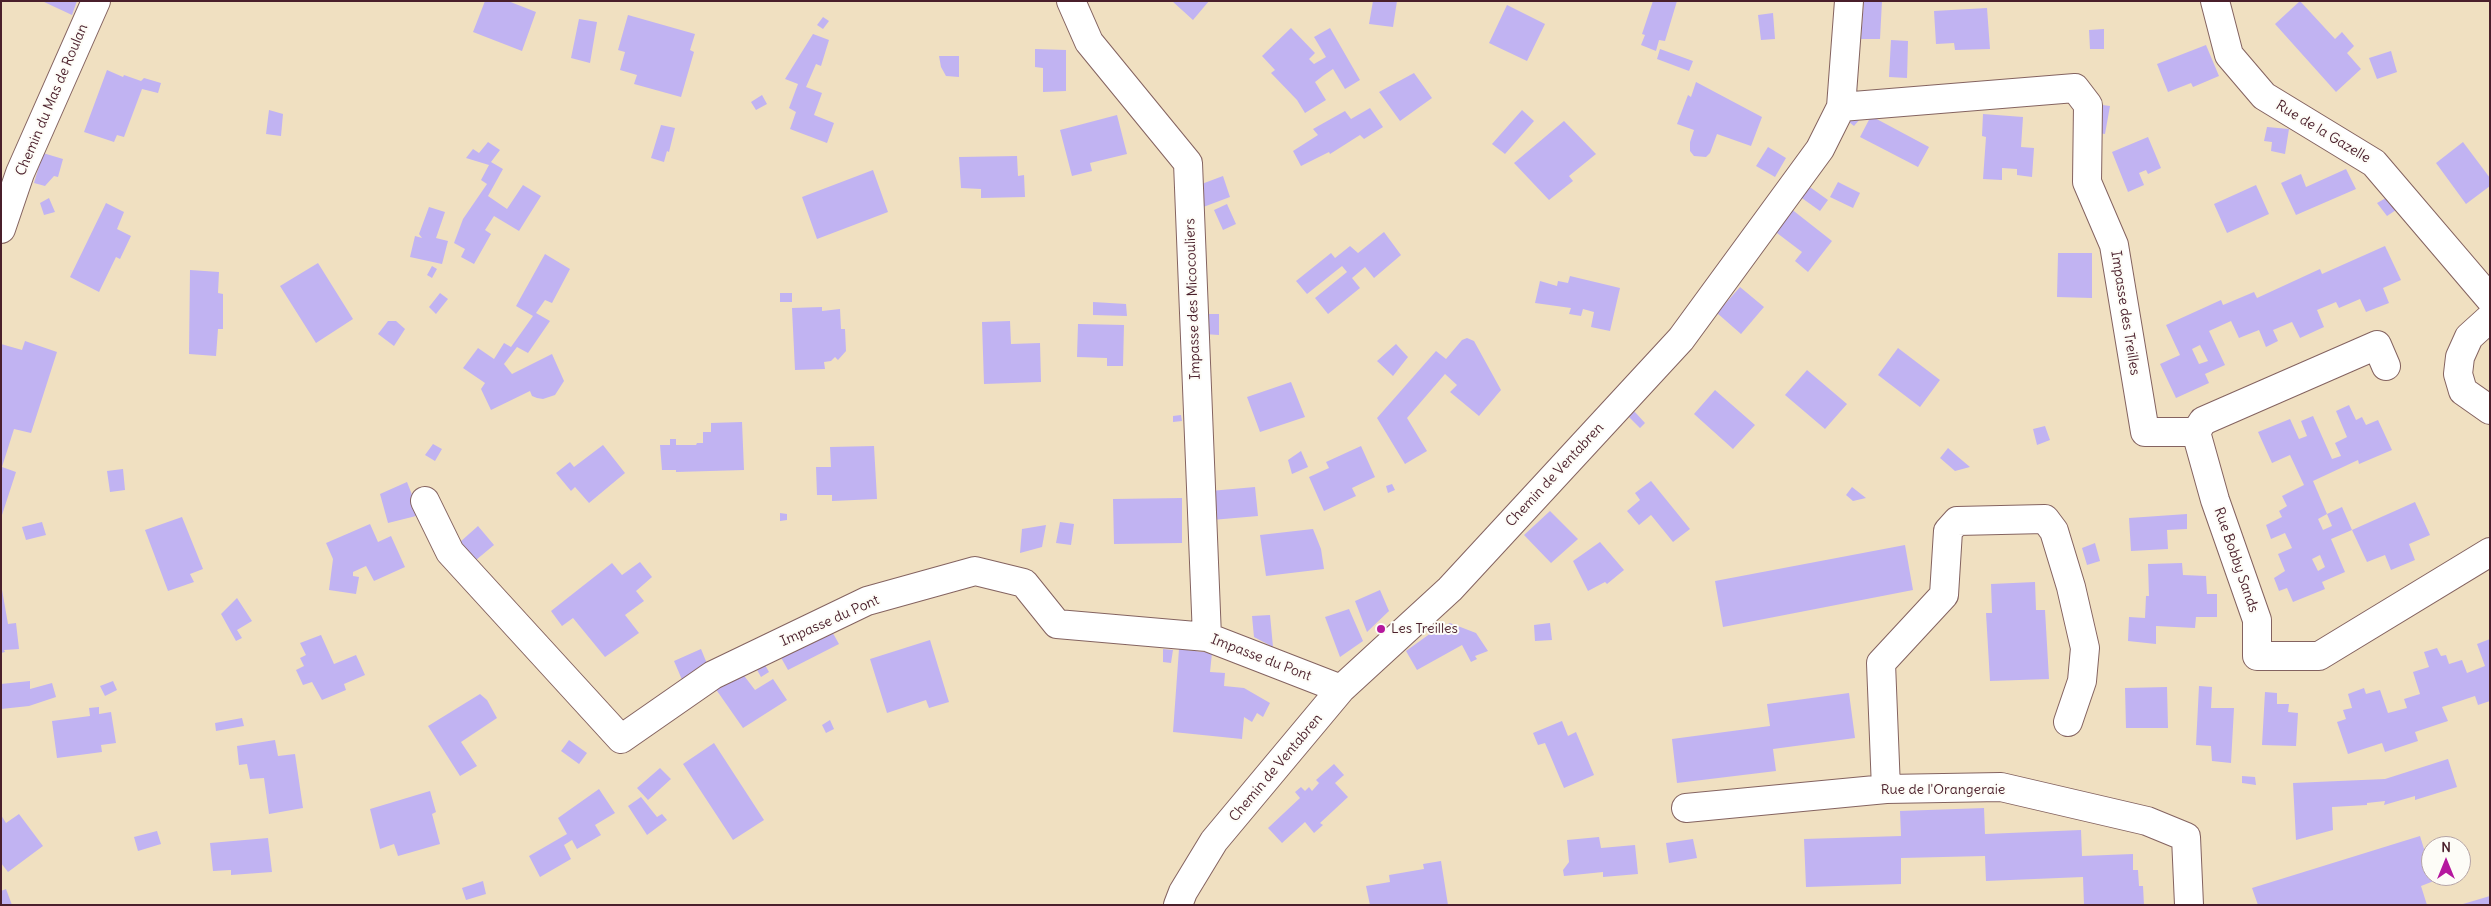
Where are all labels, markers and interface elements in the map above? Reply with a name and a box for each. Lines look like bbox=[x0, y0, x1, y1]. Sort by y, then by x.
street label: Chemin du Mas de Roulan bbox=[12, 21, 92, 179]
street label: Rue de la Gazelle bbox=[2273, 97, 2373, 167]
street label: Impasse des Micocouliers bbox=[1182, 218, 1204, 380]
street label: Impasse des Treilles bbox=[2107, 250, 2143, 376]
street label: Chemin de Ventabren bbox=[1503, 420, 1607, 530]
street label: Rue Bobby Sands bbox=[2210, 505, 2262, 615]
street label: Impasse du Pont bbox=[778, 592, 882, 650]
place label: Les Treilles bbox=[1391, 621, 1458, 637]
marker: Les Treilles bbox=[1375, 623, 1387, 635]
street label: Impasse du Pont bbox=[1208, 631, 1314, 685]
street label: Chemin de Ventabren bbox=[1226, 711, 1326, 825]
street label: Rue de l'Orangeraie bbox=[1881, 782, 2005, 798]
north arrow bbox=[2421, 836, 2471, 886]
text: N bbox=[2441, 838, 2451, 856]

